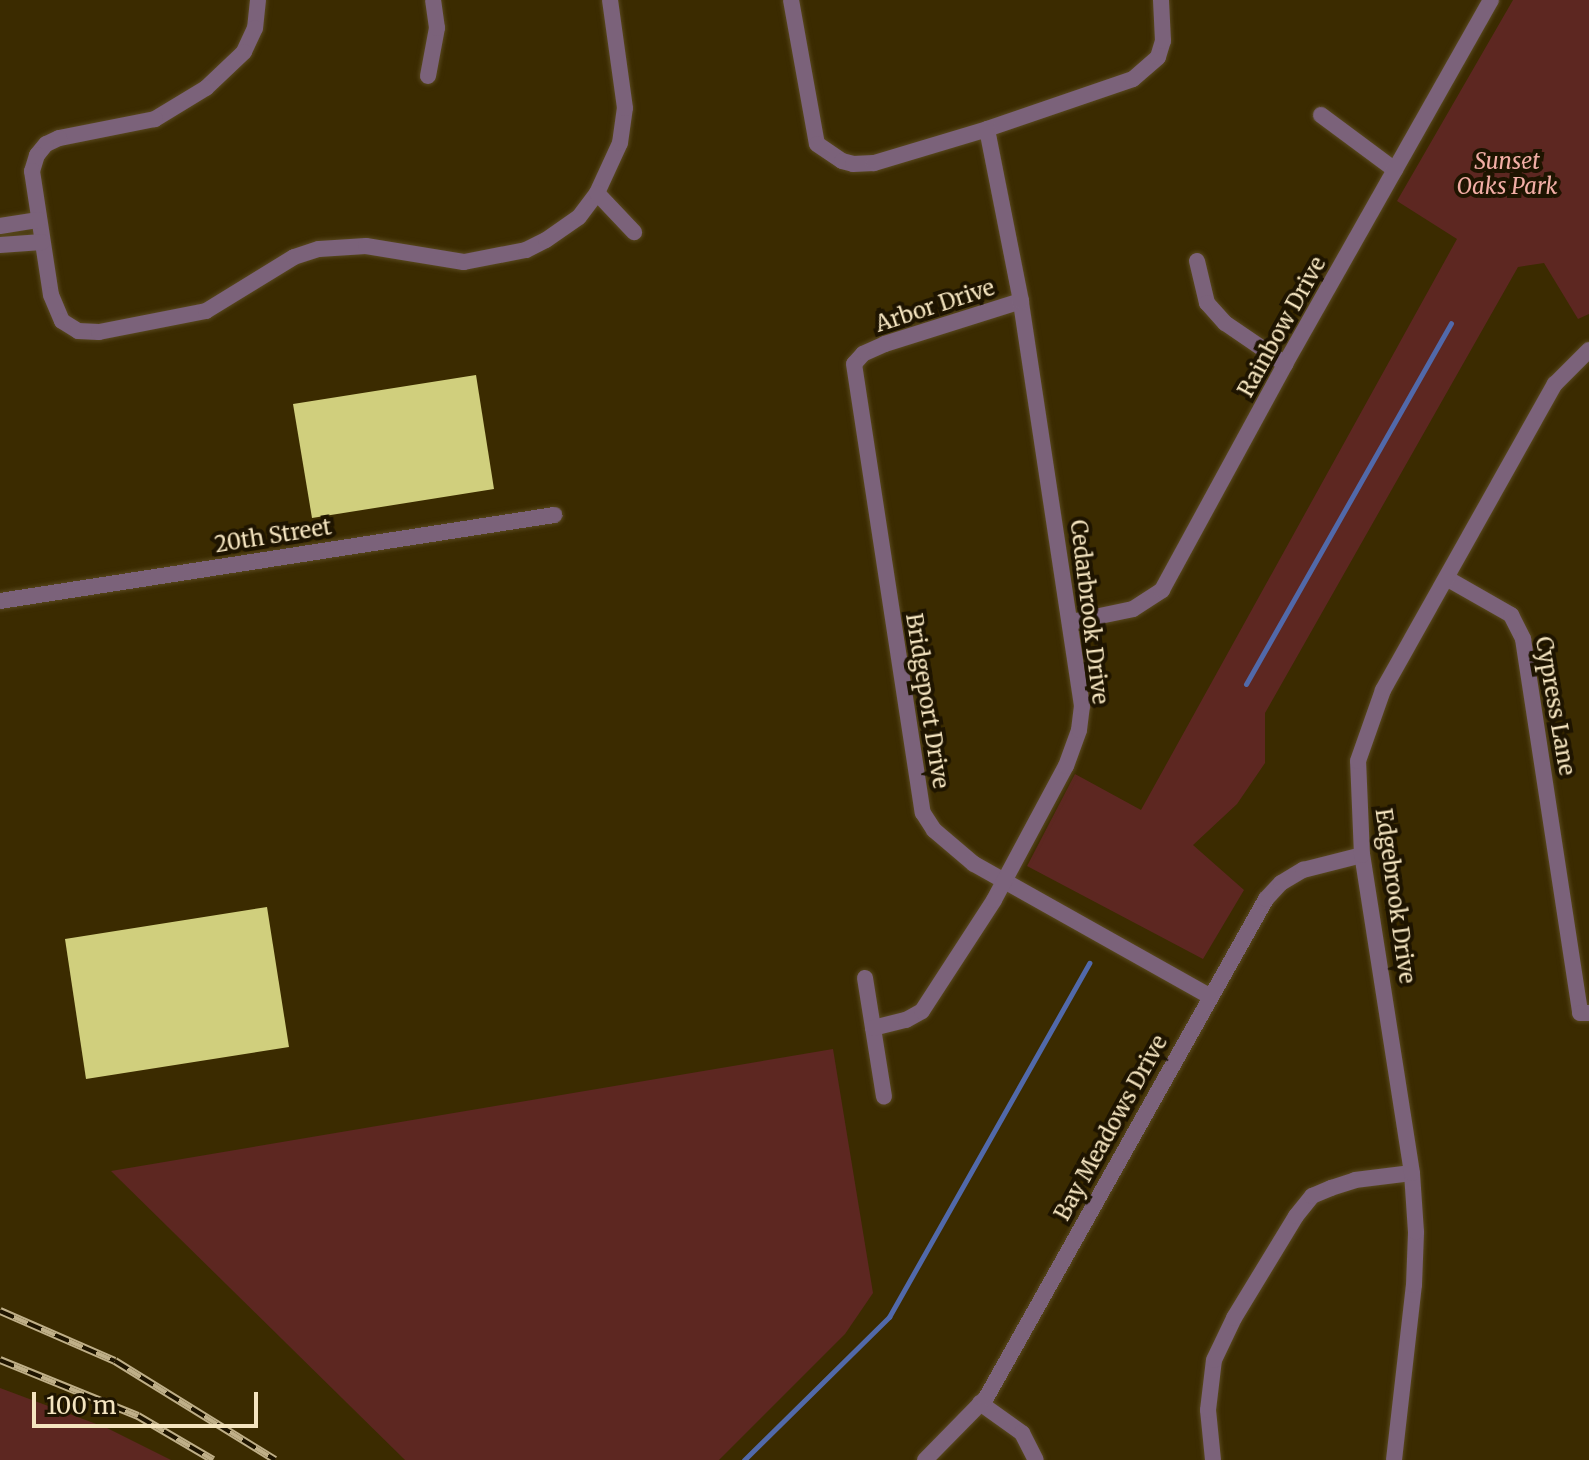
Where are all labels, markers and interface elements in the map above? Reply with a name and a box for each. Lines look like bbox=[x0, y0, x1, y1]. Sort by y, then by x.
park label: Sunset Oaks Park bbox=[1457, 148, 1557, 200]
street label: Rainbow Drive bbox=[1233, 252, 1331, 402]
street label: Arbor Drive bbox=[872, 274, 998, 338]
street label: 20th Street bbox=[213, 514, 333, 558]
street label: Cedarbrook Drive bbox=[1065, 518, 1113, 706]
street label: Bridgeport Drive bbox=[900, 612, 954, 790]
street label: Cypress Lane bbox=[1530, 635, 1580, 777]
street label: Edgebrook Drive bbox=[1370, 807, 1420, 985]
street label: Bay Meadows Drive bbox=[1049, 1031, 1173, 1225]
scale bar bbox=[36, 1376, 262, 1426]
text: 100 m bbox=[46, 1390, 116, 1421]

